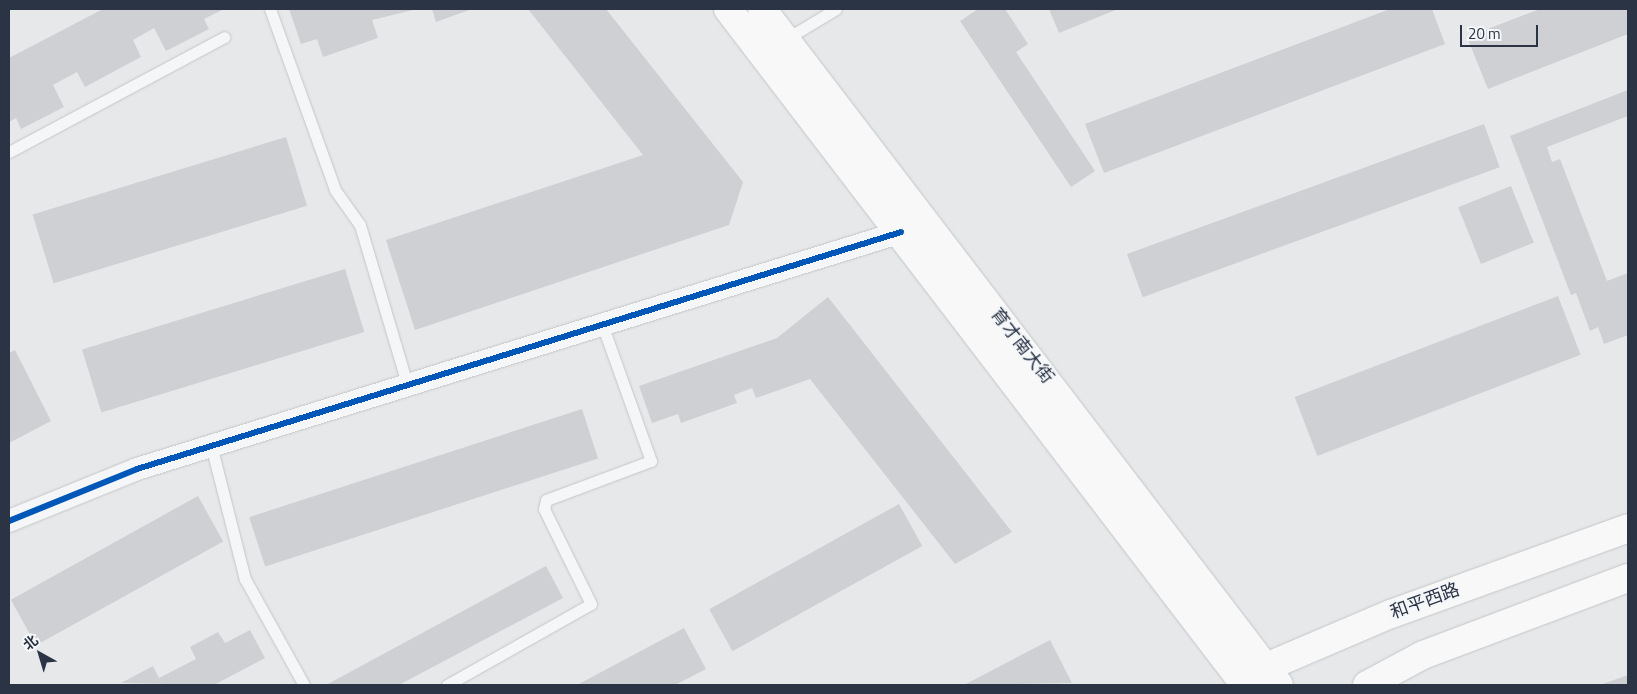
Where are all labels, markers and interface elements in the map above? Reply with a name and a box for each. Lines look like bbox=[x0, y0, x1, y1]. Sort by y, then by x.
scale bar bbox=[1462, 15, 1540, 47]
text: 20 m bbox=[1468, 22, 1501, 45]
street label: 育才南大街 bbox=[986, 304, 1058, 388]
street label: 和平西路 bbox=[1387, 579, 1463, 623]
north arrow bbox=[15, 629, 65, 679]
text: 北 bbox=[18, 629, 42, 655]

